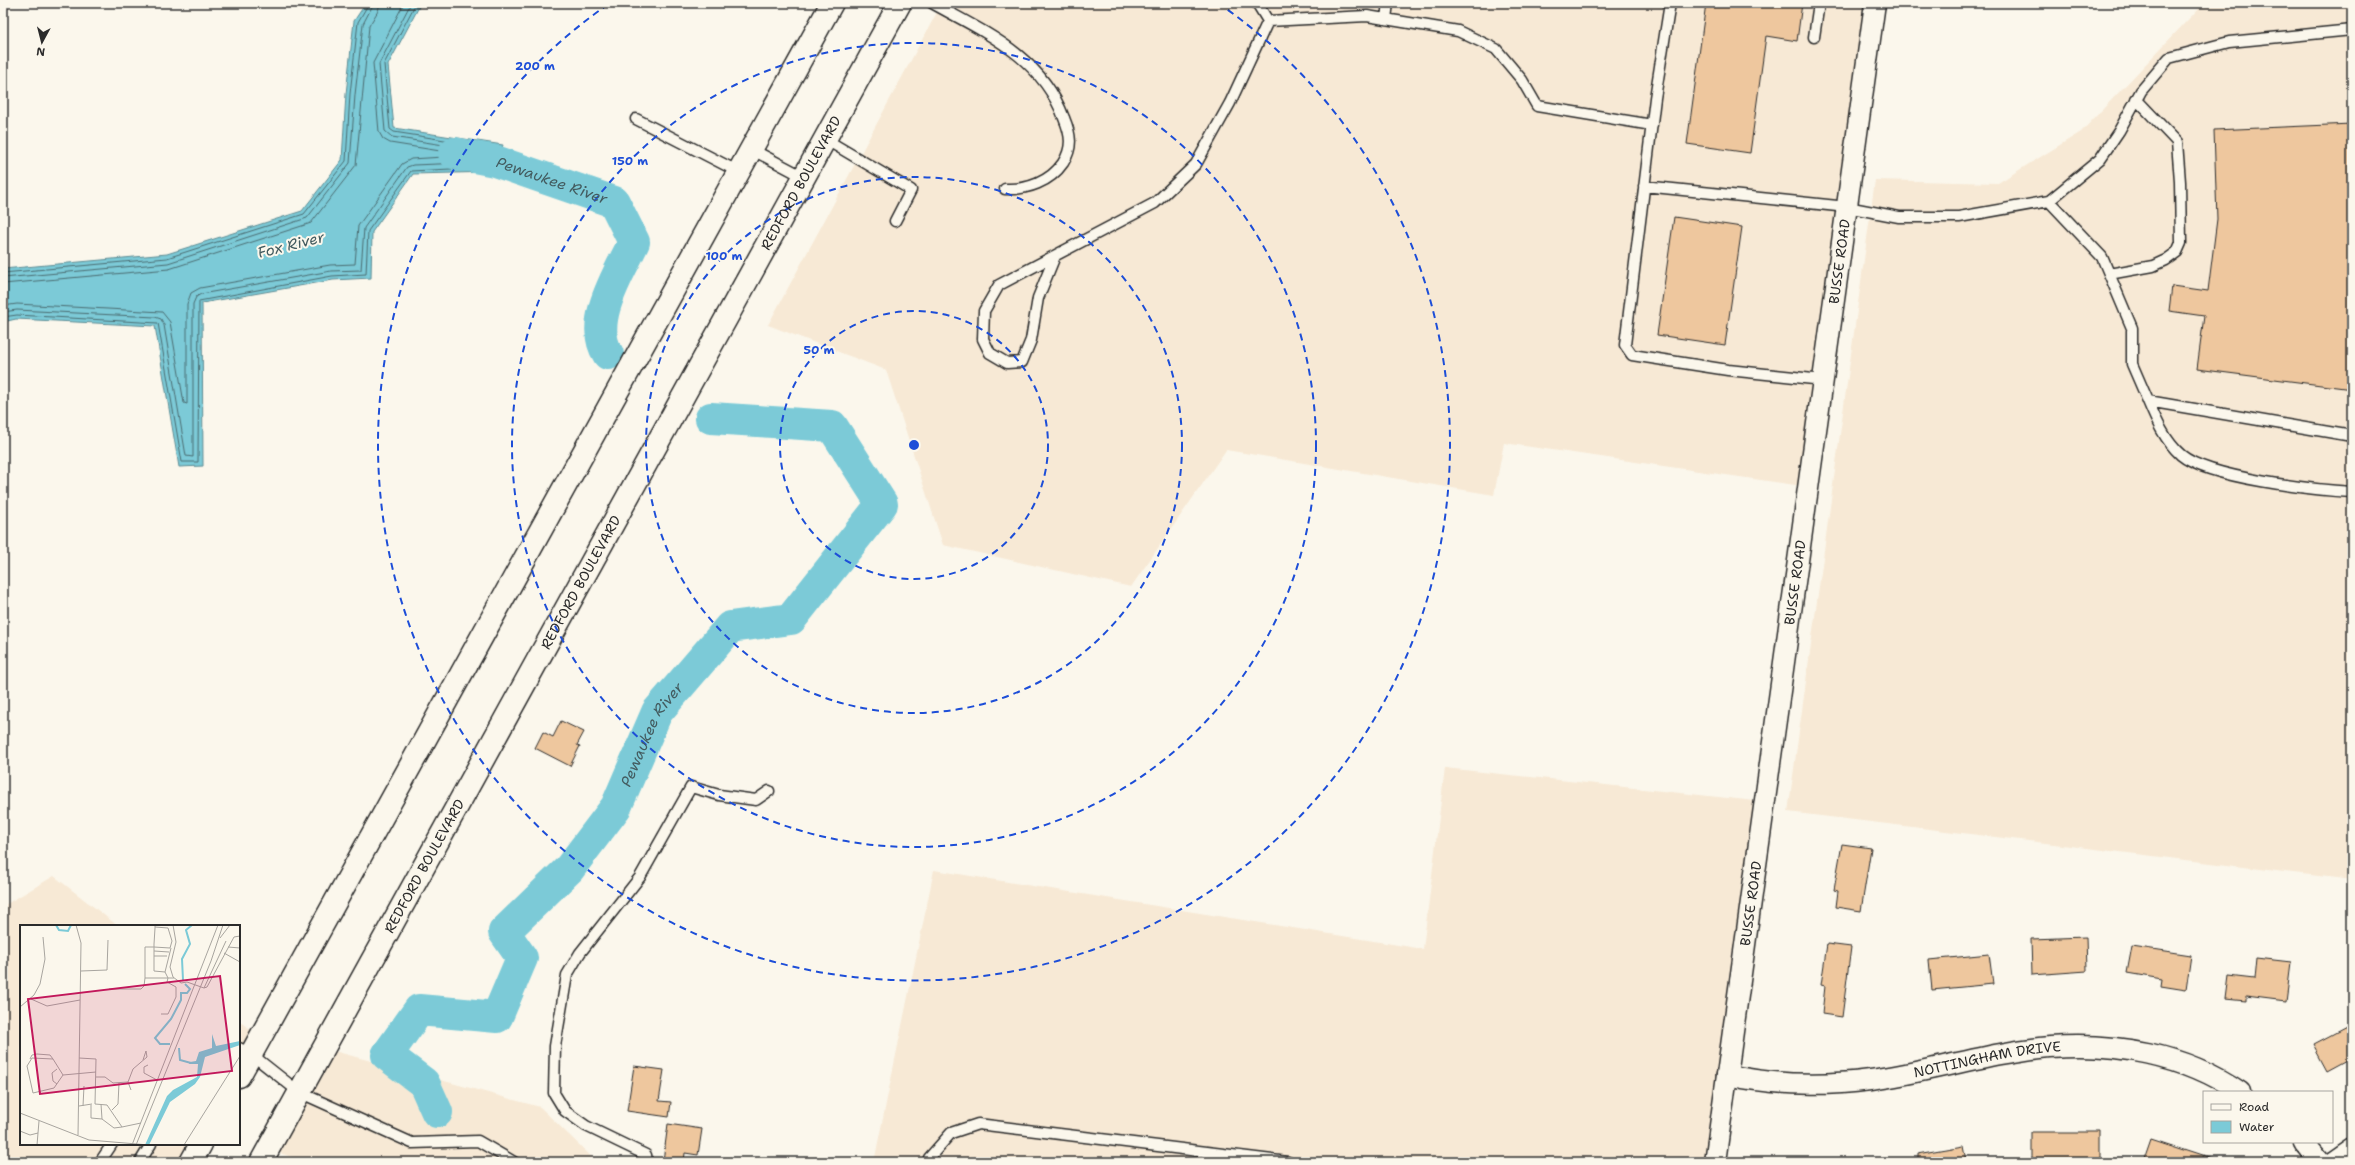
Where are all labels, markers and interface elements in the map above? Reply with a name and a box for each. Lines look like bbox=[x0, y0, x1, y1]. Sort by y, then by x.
north arrow bbox=[22, 22, 62, 62]
text: N bbox=[35, 43, 46, 59]
text: 200 m bbox=[515, 58, 555, 74]
street label: REDFORD BOULEVARD bbox=[757, 113, 845, 253]
water label: Pewaukee River bbox=[494, 152, 611, 209]
text: 150 m bbox=[612, 153, 648, 169]
street label: BUSSE ROAD bbox=[1825, 218, 1854, 305]
water label: Fox River bbox=[255, 227, 327, 263]
text: 100 m bbox=[706, 248, 743, 264]
text: 50 m bbox=[804, 342, 835, 358]
centre of rings bbox=[907, 438, 921, 452]
street label: REDFORD BOULEVARD bbox=[536, 512, 625, 653]
street label: BUSSE ROAD bbox=[1780, 539, 1810, 626]
water label: Pewaukee River bbox=[616, 678, 689, 790]
street label: REDFORD BOULEVARD bbox=[380, 796, 468, 936]
street label: BUSSE ROAD bbox=[1736, 860, 1765, 947]
inset map bbox=[20, 925, 240, 1145]
street label: NOTTINGHAM DRIVE bbox=[1912, 1037, 2062, 1081]
legend bbox=[2203, 1091, 2333, 1143]
text: Road bbox=[2239, 1099, 2270, 1115]
text: Water bbox=[2239, 1119, 2275, 1135]

